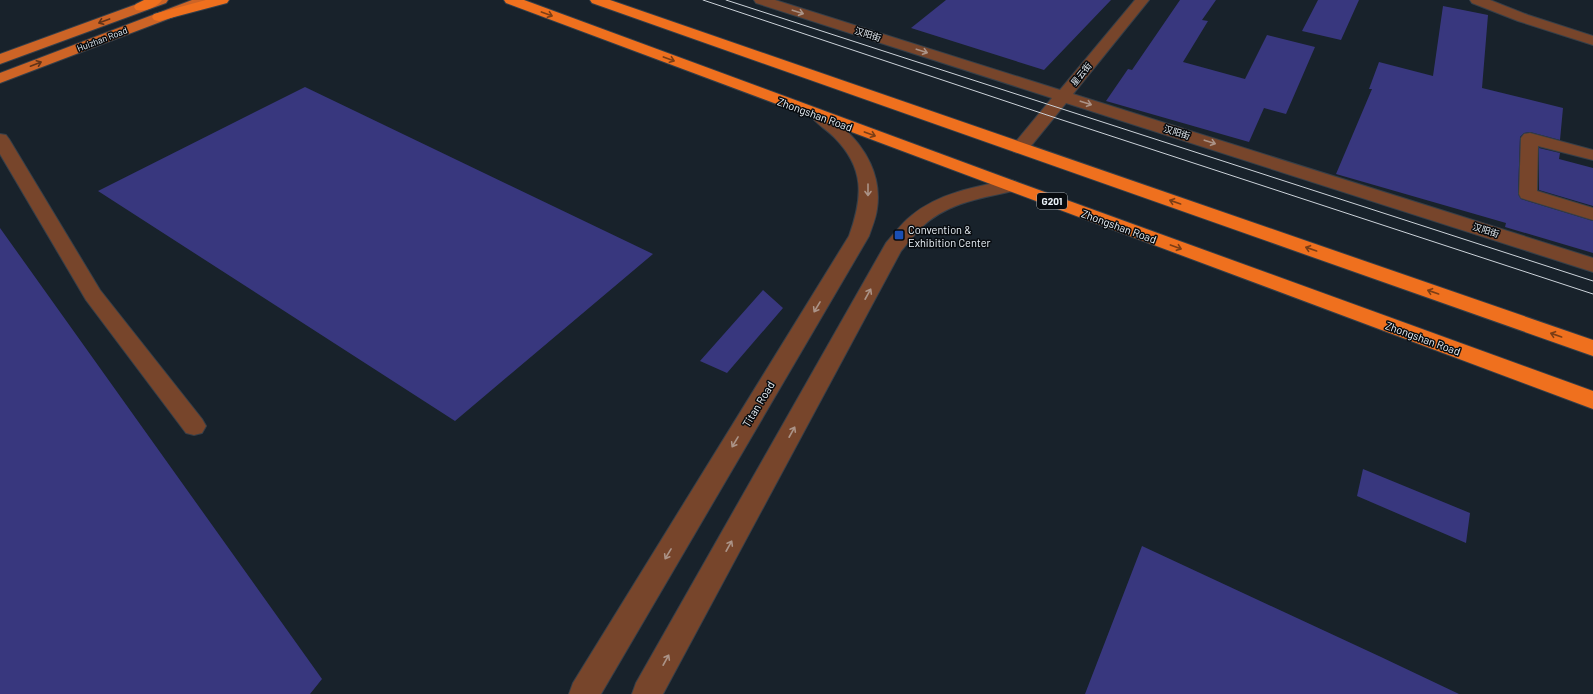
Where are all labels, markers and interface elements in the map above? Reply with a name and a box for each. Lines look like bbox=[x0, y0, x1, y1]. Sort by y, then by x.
one-way arrow bbox=[791, 9, 804, 16]
one-way arrow bbox=[541, 10, 553, 18]
one-way arrow bbox=[99, 17, 111, 25]
street label: Huizhan Road bbox=[75, 24, 129, 54]
street label: 汉阳街 bbox=[853, 25, 883, 43]
one-way arrow bbox=[915, 48, 928, 55]
one-way arrow bbox=[663, 56, 675, 64]
one-way arrow bbox=[30, 59, 42, 67]
street label: 星云街 bbox=[1068, 60, 1094, 88]
street label: Zhongshan Road bbox=[776, 94, 854, 134]
one-way arrow bbox=[1079, 100, 1092, 107]
street label: 汉阳街 bbox=[1162, 123, 1192, 141]
one-way arrow bbox=[863, 130, 875, 138]
one-way arrow bbox=[1203, 139, 1215, 147]
one-way arrow bbox=[864, 183, 872, 196]
road number: G201 bbox=[1037, 193, 1067, 209]
one-way arrow bbox=[1169, 197, 1181, 205]
street label: Zhongshan Road bbox=[1080, 206, 1158, 246]
street label: 汉阳街 bbox=[1471, 221, 1501, 239]
place label: Convention & Exhibition Center bbox=[908, 223, 991, 249]
marker: Convention & Exhibition Center bbox=[893, 229, 905, 241]
one-way arrow bbox=[1169, 243, 1181, 251]
one-way arrow bbox=[1304, 245, 1317, 252]
one-way arrow bbox=[864, 288, 872, 300]
one-way arrow bbox=[1427, 288, 1440, 295]
one-way arrow bbox=[812, 301, 820, 313]
street label: Zhongshan Road bbox=[1384, 318, 1462, 358]
one-way arrow bbox=[1550, 331, 1563, 338]
street label: Titan Road bbox=[739, 379, 777, 429]
one-way arrow bbox=[788, 426, 796, 438]
one-way arrow bbox=[731, 436, 739, 448]
one-way arrow bbox=[725, 540, 733, 552]
one-way arrow bbox=[664, 548, 672, 560]
one-way arrow bbox=[663, 654, 671, 666]

